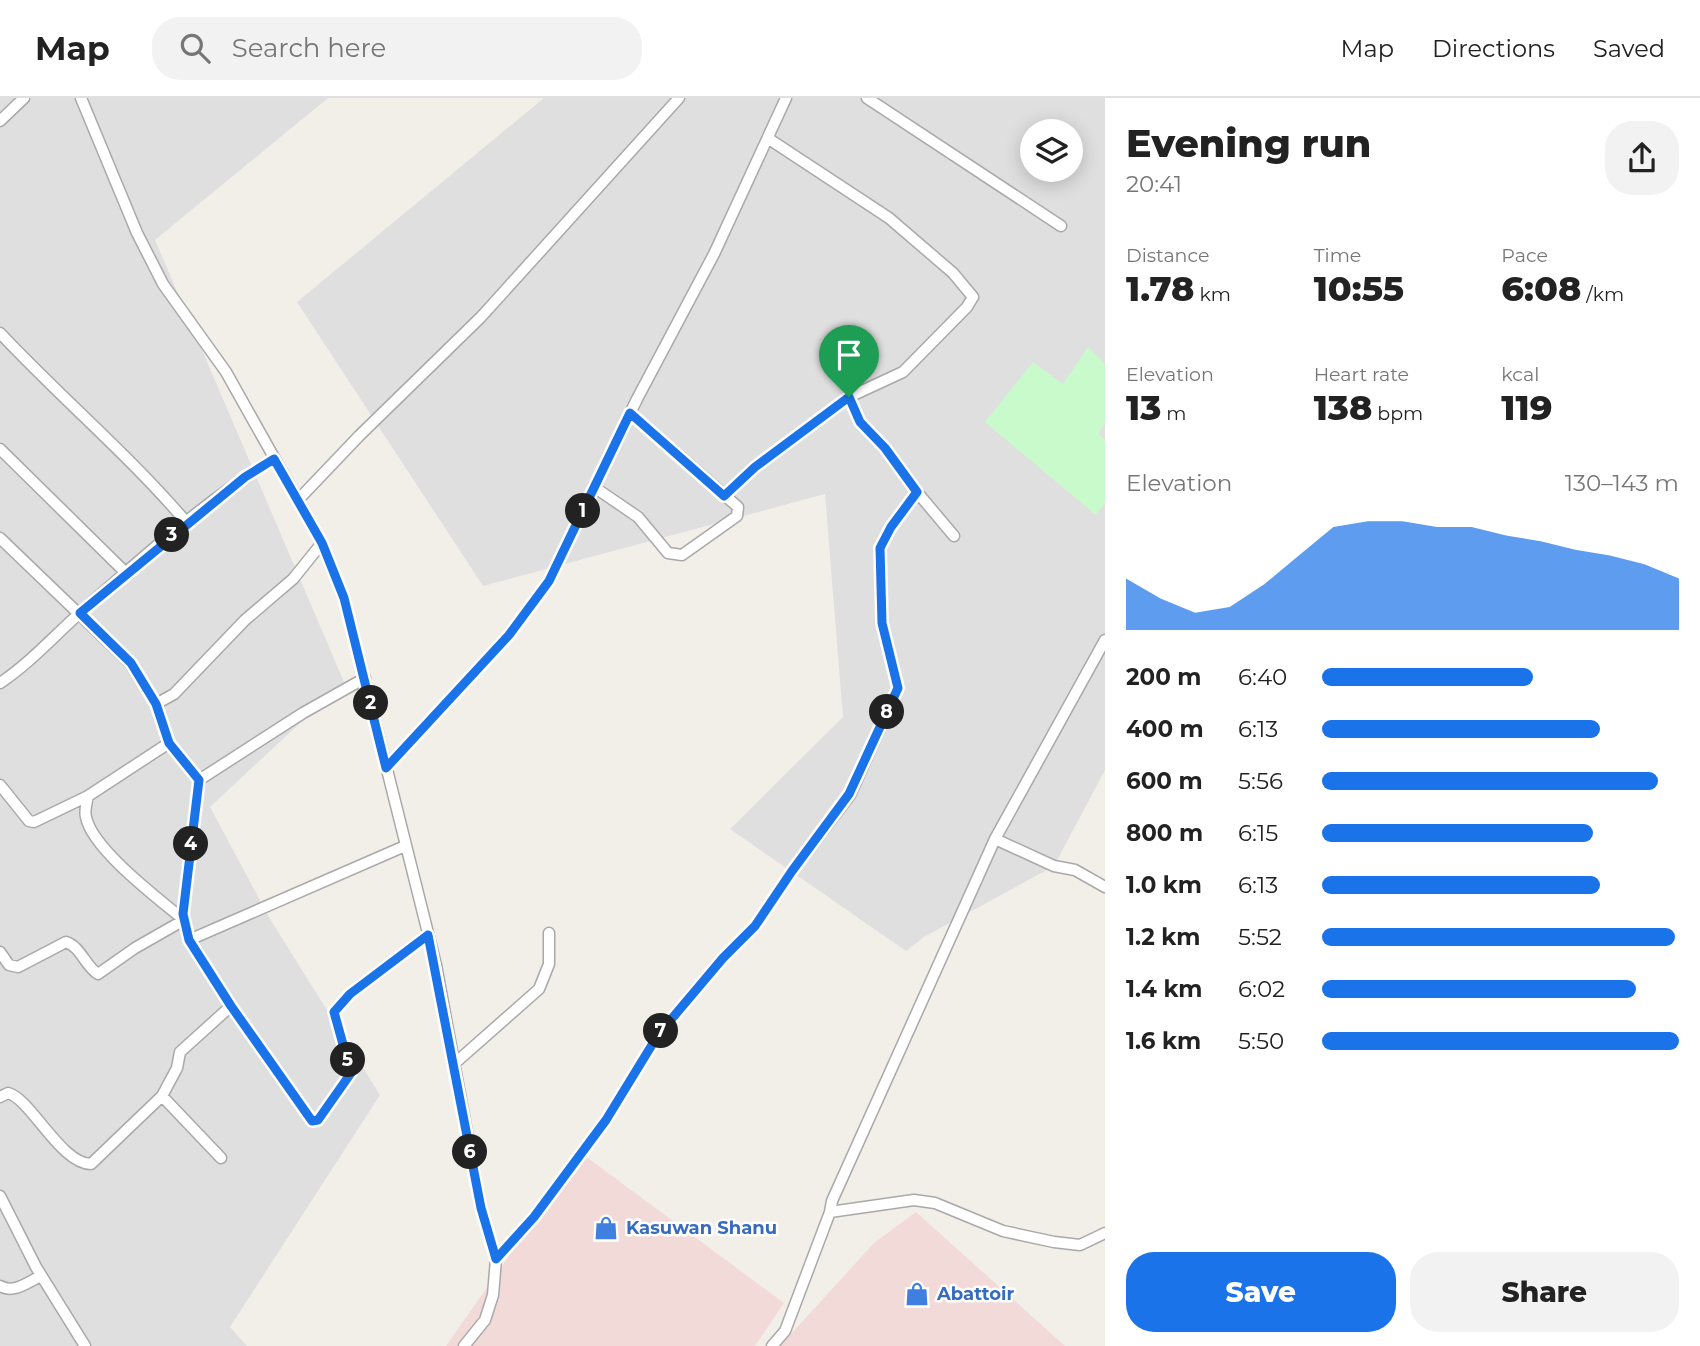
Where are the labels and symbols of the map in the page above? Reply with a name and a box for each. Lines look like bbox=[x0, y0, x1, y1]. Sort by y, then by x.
pin bbox=[819, 325, 879, 397]
pin: 1 bbox=[566, 494, 600, 528]
pin: 3 bbox=[154, 518, 190, 552]
pin: 2 bbox=[354, 686, 388, 720]
pin: 8 bbox=[870, 694, 904, 730]
pin: 4 bbox=[174, 826, 208, 862]
pin: 7 bbox=[644, 1014, 678, 1048]
pin: 5 bbox=[330, 1042, 366, 1077]
pin: 6 bbox=[452, 1134, 488, 1170]
shop icon: Kasuwan Shanu bbox=[592, 1214, 620, 1242]
place label: Kasuwan Shanu bbox=[626, 1217, 777, 1239]
shop icon: Abattoir bbox=[903, 1280, 931, 1308]
place label: Abattoir bbox=[936, 1283, 1015, 1305]

